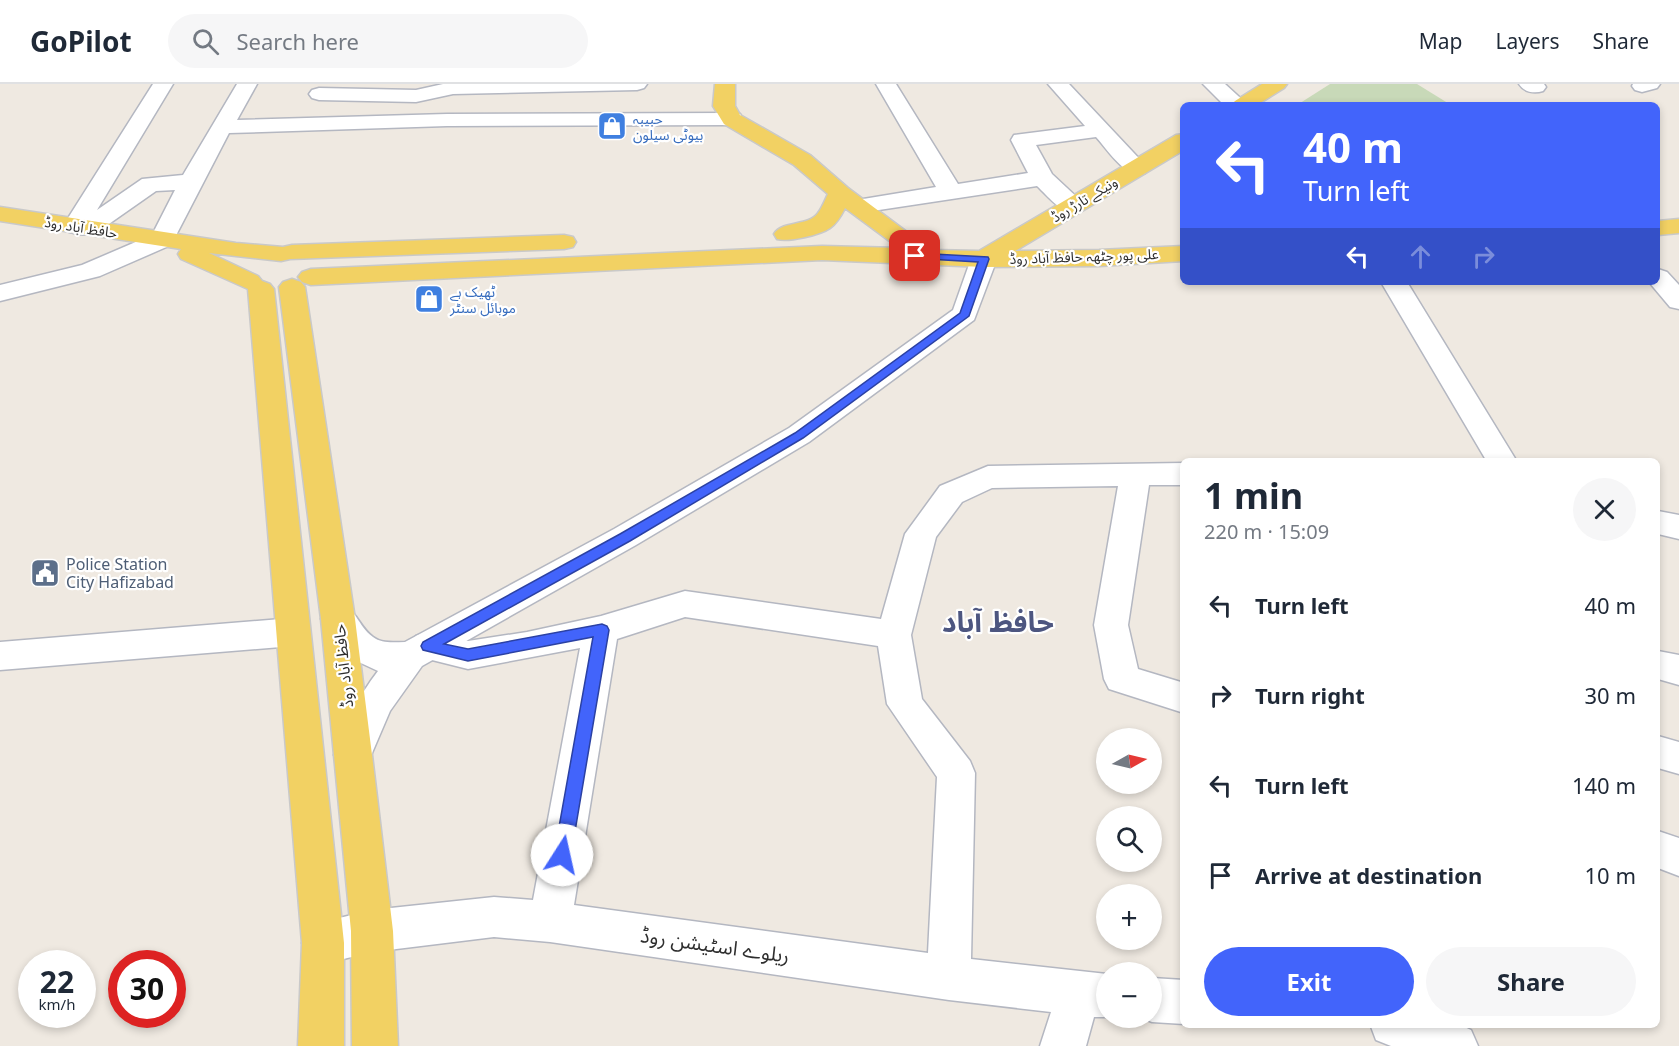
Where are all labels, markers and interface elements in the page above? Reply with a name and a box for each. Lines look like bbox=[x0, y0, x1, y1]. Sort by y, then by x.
search box bbox=[168, 14, 588, 68]
text: GoPilot bbox=[30, 22, 132, 60]
icon: search bbox=[189, 25, 222, 58]
text: Search here bbox=[237, 26, 359, 56]
text: Map bbox=[1419, 27, 1463, 55]
text: Layers bbox=[1496, 27, 1560, 55]
text: Share bbox=[1593, 27, 1649, 55]
place label: حبیبہ بیوٹی سیلون bbox=[633, 109, 704, 144]
shop icon: حبیبہ بیوٹی سیلون bbox=[596, 110, 628, 142]
text: 40 m bbox=[1303, 118, 1403, 175]
icon: left bbox=[1204, 126, 1282, 204]
street label: ونیکے تارڑ روڈ bbox=[1047, 172, 1121, 226]
text: Turn left bbox=[1303, 172, 1409, 209]
street label: حافظ آباد روڈ bbox=[43, 212, 119, 242]
pin bbox=[889, 230, 940, 281]
icon: arrive bbox=[898, 239, 931, 272]
icon: left bbox=[1341, 240, 1374, 273]
icon: ahead bbox=[1404, 240, 1437, 273]
icon: right bbox=[1467, 240, 1500, 273]
street label: علی پور چٹھہ حافظ آباد روڈ bbox=[1009, 244, 1159, 269]
place label: ٹھیک ہے موبائل سنٹر bbox=[449, 282, 516, 317]
shop icon: ٹھیک ہے موبائل سنٹر bbox=[413, 283, 445, 315]
text: 1 min bbox=[1204, 471, 1303, 520]
button: close bbox=[1573, 478, 1636, 541]
text: 220 m · 15:09 bbox=[1204, 518, 1329, 545]
place label: Police Station City Hafizabad bbox=[66, 553, 174, 593]
public building icon: Police Station City Hafizabad bbox=[29, 557, 61, 589]
icon: left bbox=[1204, 589, 1237, 622]
text: Turn left bbox=[1255, 590, 1349, 620]
text: 40 m bbox=[1585, 590, 1636, 620]
district label: حافظ آباد bbox=[942, 602, 1054, 640]
street label: حافظ آباد روڈ bbox=[328, 623, 358, 709]
icon: right bbox=[1204, 679, 1237, 712]
text: Turn right bbox=[1255, 680, 1365, 710]
text: 30 m bbox=[1585, 680, 1636, 710]
north arrow bbox=[1096, 728, 1162, 794]
map controls bbox=[1096, 728, 1162, 1028]
icon: left bbox=[1204, 769, 1237, 802]
text: Turn left bbox=[1255, 770, 1349, 800]
text: 140 m bbox=[1572, 770, 1636, 800]
button: search bbox=[1096, 806, 1162, 872]
position arrow bbox=[530, 823, 594, 887]
icon: arrive bbox=[1204, 859, 1237, 892]
text: Arrive at destination bbox=[1255, 860, 1482, 890]
text: 10 m bbox=[1585, 860, 1636, 890]
button: + bbox=[1096, 884, 1162, 950]
street label: ریلوے اسٹیشن روڈ bbox=[639, 921, 791, 969]
button: Exit bbox=[1204, 947, 1414, 1016]
button: Share bbox=[1426, 947, 1636, 1016]
speed limit sign: 30 bbox=[108, 950, 186, 1028]
text: 22 bbox=[40, 961, 74, 1002]
button: − bbox=[1096, 962, 1162, 1028]
text: km/h bbox=[39, 994, 75, 1014]

